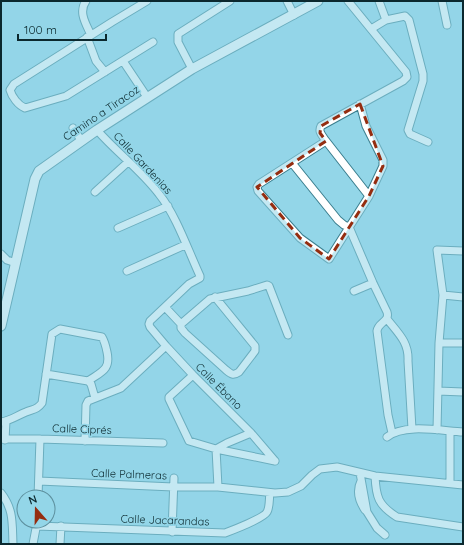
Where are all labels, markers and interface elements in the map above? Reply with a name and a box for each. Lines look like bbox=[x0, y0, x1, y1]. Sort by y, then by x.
scale bar bbox=[18, 16, 106, 42]
text: 100 m bbox=[24, 22, 57, 37]
street label: Camino a Tiracoz bbox=[60, 82, 142, 144]
street label: Calle Gardenias bbox=[111, 129, 175, 197]
street label: Calle Ébano bbox=[193, 360, 246, 413]
street label: Calle Ciprés bbox=[52, 421, 112, 437]
street label: Calle Palmeras bbox=[91, 466, 167, 482]
north arrow bbox=[16, 489, 56, 529]
text: N bbox=[26, 492, 39, 508]
street label: Calle Jacarandas bbox=[120, 511, 210, 529]

